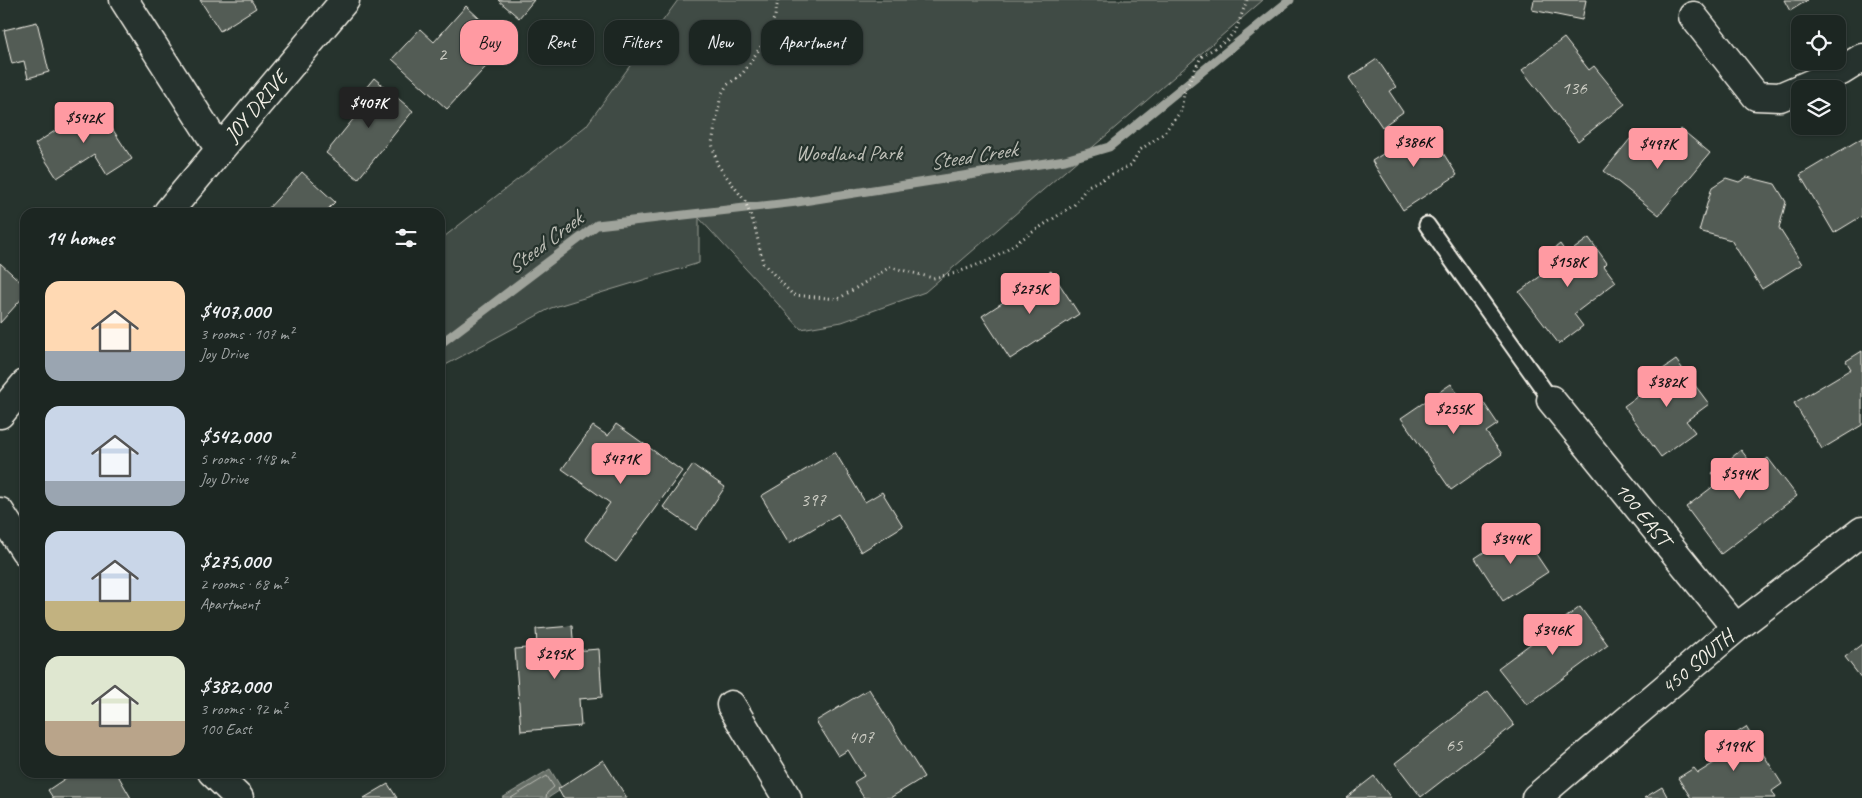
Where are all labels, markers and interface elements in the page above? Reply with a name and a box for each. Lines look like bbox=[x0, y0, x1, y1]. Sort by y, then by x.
map controls bbox=[1791, 15, 1846, 135]
button: locate bbox=[1791, 15, 1846, 70]
chip: Buy bbox=[460, 20, 518, 65]
chip: Rent bbox=[528, 20, 594, 65]
chip: Filters bbox=[604, 20, 679, 65]
chip: New bbox=[689, 20, 751, 65]
chip: Apartment bbox=[761, 20, 863, 65]
house number: 2 bbox=[438, 42, 448, 66]
street label: JOY DRIVE bbox=[218, 63, 295, 148]
house number: 136 bbox=[1561, 76, 1588, 100]
button: layers bbox=[1791, 80, 1846, 135]
pin: $407K bbox=[334, 86, 404, 129]
text: $407K bbox=[351, 93, 387, 113]
pin: $542K bbox=[49, 102, 119, 144]
text: $542K bbox=[66, 108, 102, 128]
pin: $386K bbox=[1379, 126, 1449, 168]
pin: $497K bbox=[1623, 128, 1693, 170]
text: $386K bbox=[1395, 132, 1433, 152]
text: $497K bbox=[1640, 134, 1676, 154]
water label: Steed Creek bbox=[928, 135, 1022, 177]
park label: Woodland Park bbox=[796, 140, 904, 166]
water label: Steed Creek bbox=[501, 203, 591, 280]
icon: filters bbox=[392, 224, 420, 252]
text: 14 homes bbox=[45, 225, 114, 251]
pin: $158K bbox=[1533, 246, 1603, 288]
text: $158K bbox=[1550, 252, 1586, 272]
pin: $275K bbox=[995, 272, 1065, 315]
text: $275K bbox=[1012, 279, 1048, 299]
text: $407,000 bbox=[200, 298, 270, 324]
icon: home bbox=[85, 301, 145, 361]
text: 3 rooms · 107 m² bbox=[200, 324, 294, 344]
text: Joy Drive bbox=[200, 344, 248, 364]
pin: $382K bbox=[1632, 366, 1702, 408]
text: $382K bbox=[1649, 372, 1685, 392]
pin: $255K bbox=[1419, 392, 1489, 435]
text: $255K bbox=[1436, 399, 1472, 419]
text: $542,000 bbox=[200, 423, 270, 449]
icon: home bbox=[85, 426, 145, 486]
pin: $471K bbox=[586, 442, 656, 485]
text: 5 rooms · 148 m² bbox=[200, 449, 294, 469]
text: $471K bbox=[603, 449, 639, 469]
pin: $594K bbox=[1705, 458, 1775, 500]
text: $594K bbox=[1722, 464, 1758, 484]
text: Joy Drive bbox=[200, 469, 248, 489]
street label: 100 EAST bbox=[1609, 477, 1680, 555]
house number: 397 bbox=[800, 488, 827, 512]
pin: $344K bbox=[1476, 522, 1546, 565]
text: $344K bbox=[1493, 529, 1529, 549]
text: $275,000 bbox=[200, 548, 270, 574]
icon: home bbox=[85, 551, 145, 611]
text: 2 rooms · 68 m² bbox=[200, 574, 286, 594]
text: Apartment bbox=[200, 594, 259, 614]
pin: $346K bbox=[1518, 614, 1588, 656]
text: $346K bbox=[1534, 620, 1572, 640]
street label: 450 SOUTH bbox=[1656, 622, 1741, 700]
pin: $295K bbox=[520, 638, 590, 680]
text: $295K bbox=[537, 644, 573, 664]
text: $382,000 bbox=[200, 673, 270, 699]
icon: home bbox=[85, 676, 145, 736]
text: 3 rooms · 92 m² bbox=[200, 699, 286, 719]
text: 100 East bbox=[200, 719, 252, 739]
house number: 407 bbox=[848, 725, 875, 749]
pin: $199K bbox=[1699, 730, 1769, 772]
house number: 65 bbox=[1445, 733, 1464, 757]
text: $199K bbox=[1716, 736, 1752, 756]

